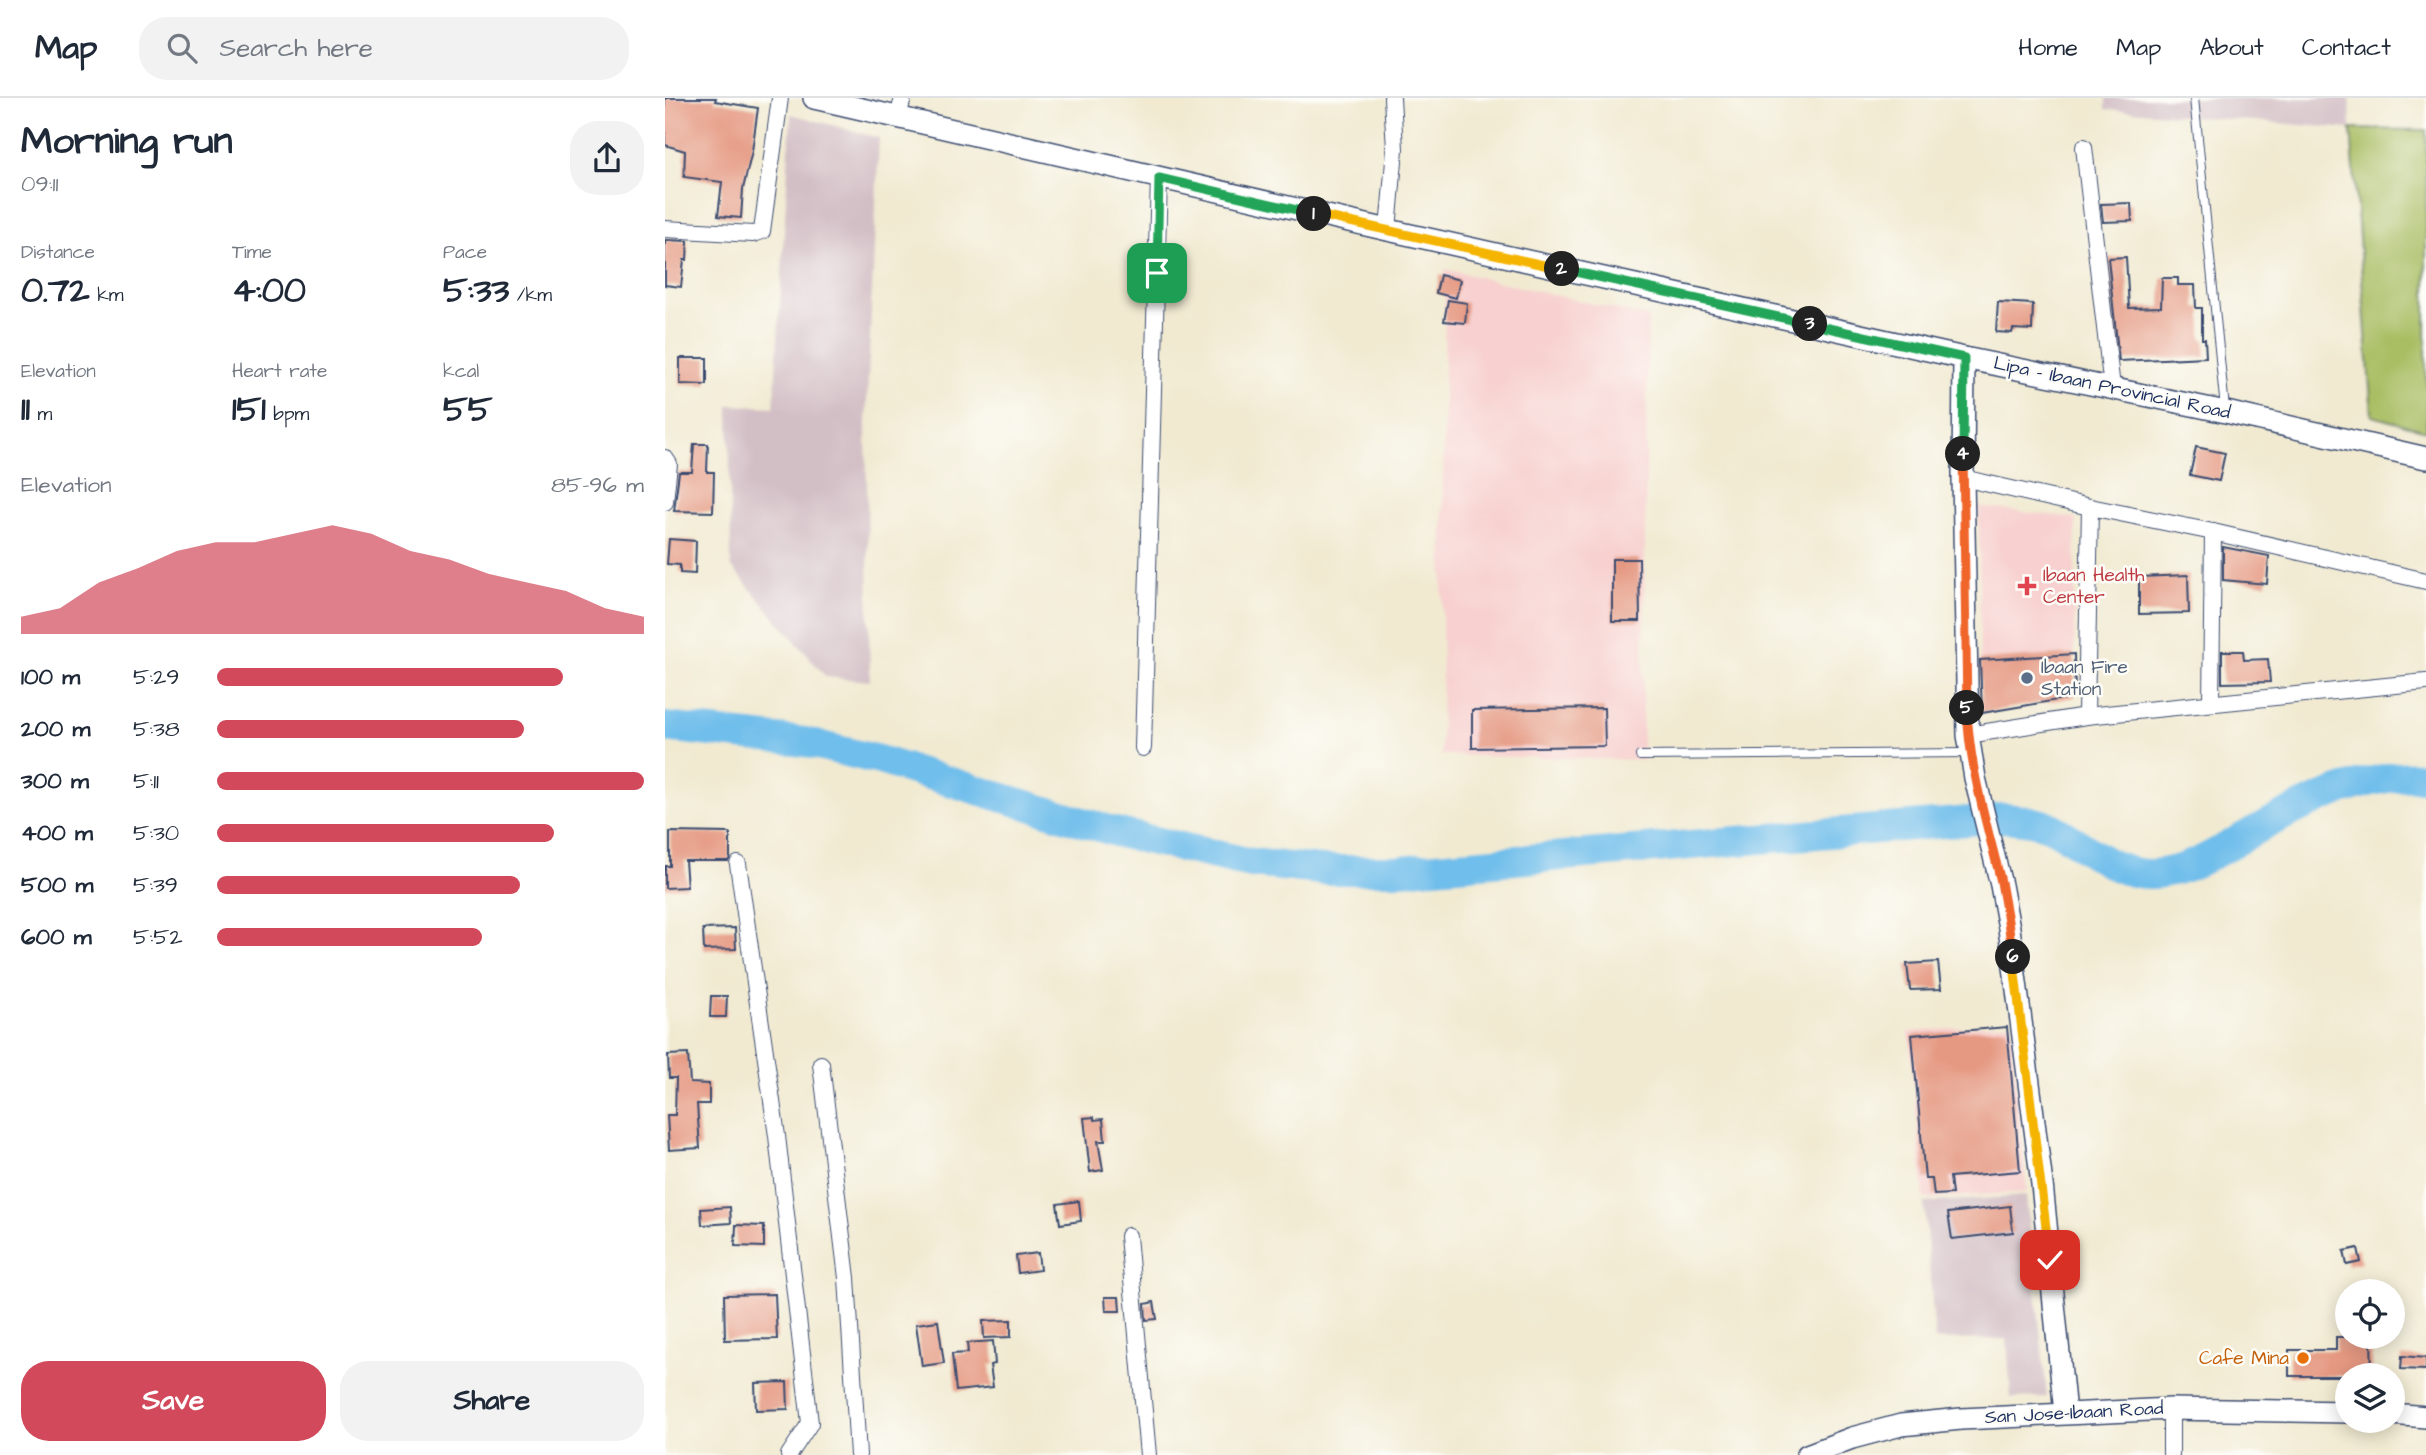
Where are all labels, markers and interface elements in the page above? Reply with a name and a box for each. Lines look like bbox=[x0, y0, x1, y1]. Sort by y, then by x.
search box bbox=[139, 17, 629, 80]
text: Map bbox=[35, 25, 97, 71]
icon: search bbox=[163, 29, 201, 67]
text: Search here bbox=[219, 30, 373, 66]
text: Home bbox=[2018, 31, 2078, 65]
text: Map bbox=[2116, 31, 2161, 65]
text: About bbox=[2199, 31, 2264, 65]
text: Contact bbox=[2302, 31, 2391, 65]
text: Morning run bbox=[21, 116, 233, 168]
button: share bbox=[570, 121, 644, 195]
text: 09:11 bbox=[21, 168, 58, 200]
pin: 1 bbox=[1297, 197, 1331, 232]
text: 1 bbox=[1312, 200, 1315, 227]
text: Distance bbox=[21, 239, 95, 266]
text: Time bbox=[232, 239, 272, 266]
text: Pace bbox=[443, 239, 487, 266]
pin bbox=[1127, 243, 1187, 303]
pin: 2 bbox=[1545, 252, 1579, 286]
icon: arrive bbox=[1138, 254, 1176, 292]
text: 2 bbox=[1556, 255, 1567, 282]
text: 0.72 bbox=[21, 266, 90, 315]
text: 4:00 bbox=[232, 266, 306, 315]
text: 5:33 bbox=[443, 266, 509, 315]
text: km bbox=[90, 282, 124, 309]
text: /km bbox=[509, 282, 552, 309]
pin: 3 bbox=[1793, 306, 1827, 342]
text: 3 bbox=[1805, 310, 1814, 337]
street label: Lipa - Ibaan Provincial Road bbox=[1991, 350, 2233, 426]
text: Elevation bbox=[21, 358, 96, 385]
text: Heart rate bbox=[232, 358, 327, 385]
text: kcal bbox=[443, 358, 479, 385]
text: 11 bbox=[21, 385, 30, 434]
text: 151 bbox=[232, 385, 266, 434]
text: 55 bbox=[443, 385, 493, 434]
text: m bbox=[30, 401, 52, 428]
text: bpm bbox=[266, 401, 309, 428]
pin: 4 bbox=[1945, 436, 1981, 472]
text: 4 bbox=[1956, 440, 1969, 467]
text: Elevation bbox=[21, 469, 112, 501]
text: 85–96 m bbox=[551, 469, 644, 501]
place label: Ibaan Health Center bbox=[2043, 562, 2145, 611]
marker: Ibaan Health Center bbox=[2017, 576, 2037, 596]
place label: Ibaan Fire Station bbox=[2041, 654, 2128, 703]
text: 100 m bbox=[21, 661, 80, 693]
text: 5:29 bbox=[133, 661, 179, 693]
marker: Ibaan Fire Station bbox=[2019, 670, 2035, 686]
pin: 5 bbox=[1949, 690, 1985, 726]
text: 5 bbox=[1960, 694, 1973, 721]
text: 200 m bbox=[21, 713, 90, 745]
text: 5:38 bbox=[133, 713, 180, 745]
text: 300 m bbox=[21, 765, 89, 797]
text: 5:11 bbox=[133, 765, 159, 797]
text: 400 m bbox=[21, 817, 93, 849]
text: 5:30 bbox=[133, 817, 179, 849]
text: 500 m bbox=[21, 869, 93, 901]
text: 5:39 bbox=[133, 869, 178, 901]
text: 600 m bbox=[21, 921, 92, 953]
text: 5:52 bbox=[133, 921, 183, 953]
pin: 6 bbox=[1995, 940, 2031, 974]
text: 6 bbox=[2007, 943, 2018, 970]
pin bbox=[2020, 1230, 2080, 1290]
icon: check bbox=[2031, 1241, 2069, 1279]
map controls bbox=[2335, 1279, 2405, 1433]
button: locate bbox=[2335, 1279, 2405, 1349]
place label: Cafe Mina bbox=[2199, 1345, 2289, 1372]
marker: Cafe Mina bbox=[2295, 1350, 2311, 1366]
button: Save bbox=[21, 1361, 326, 1441]
button: Share bbox=[340, 1361, 644, 1441]
button: layers bbox=[2335, 1363, 2405, 1433]
street label: San Jose-Ibaan Road bbox=[1984, 1395, 2164, 1431]

